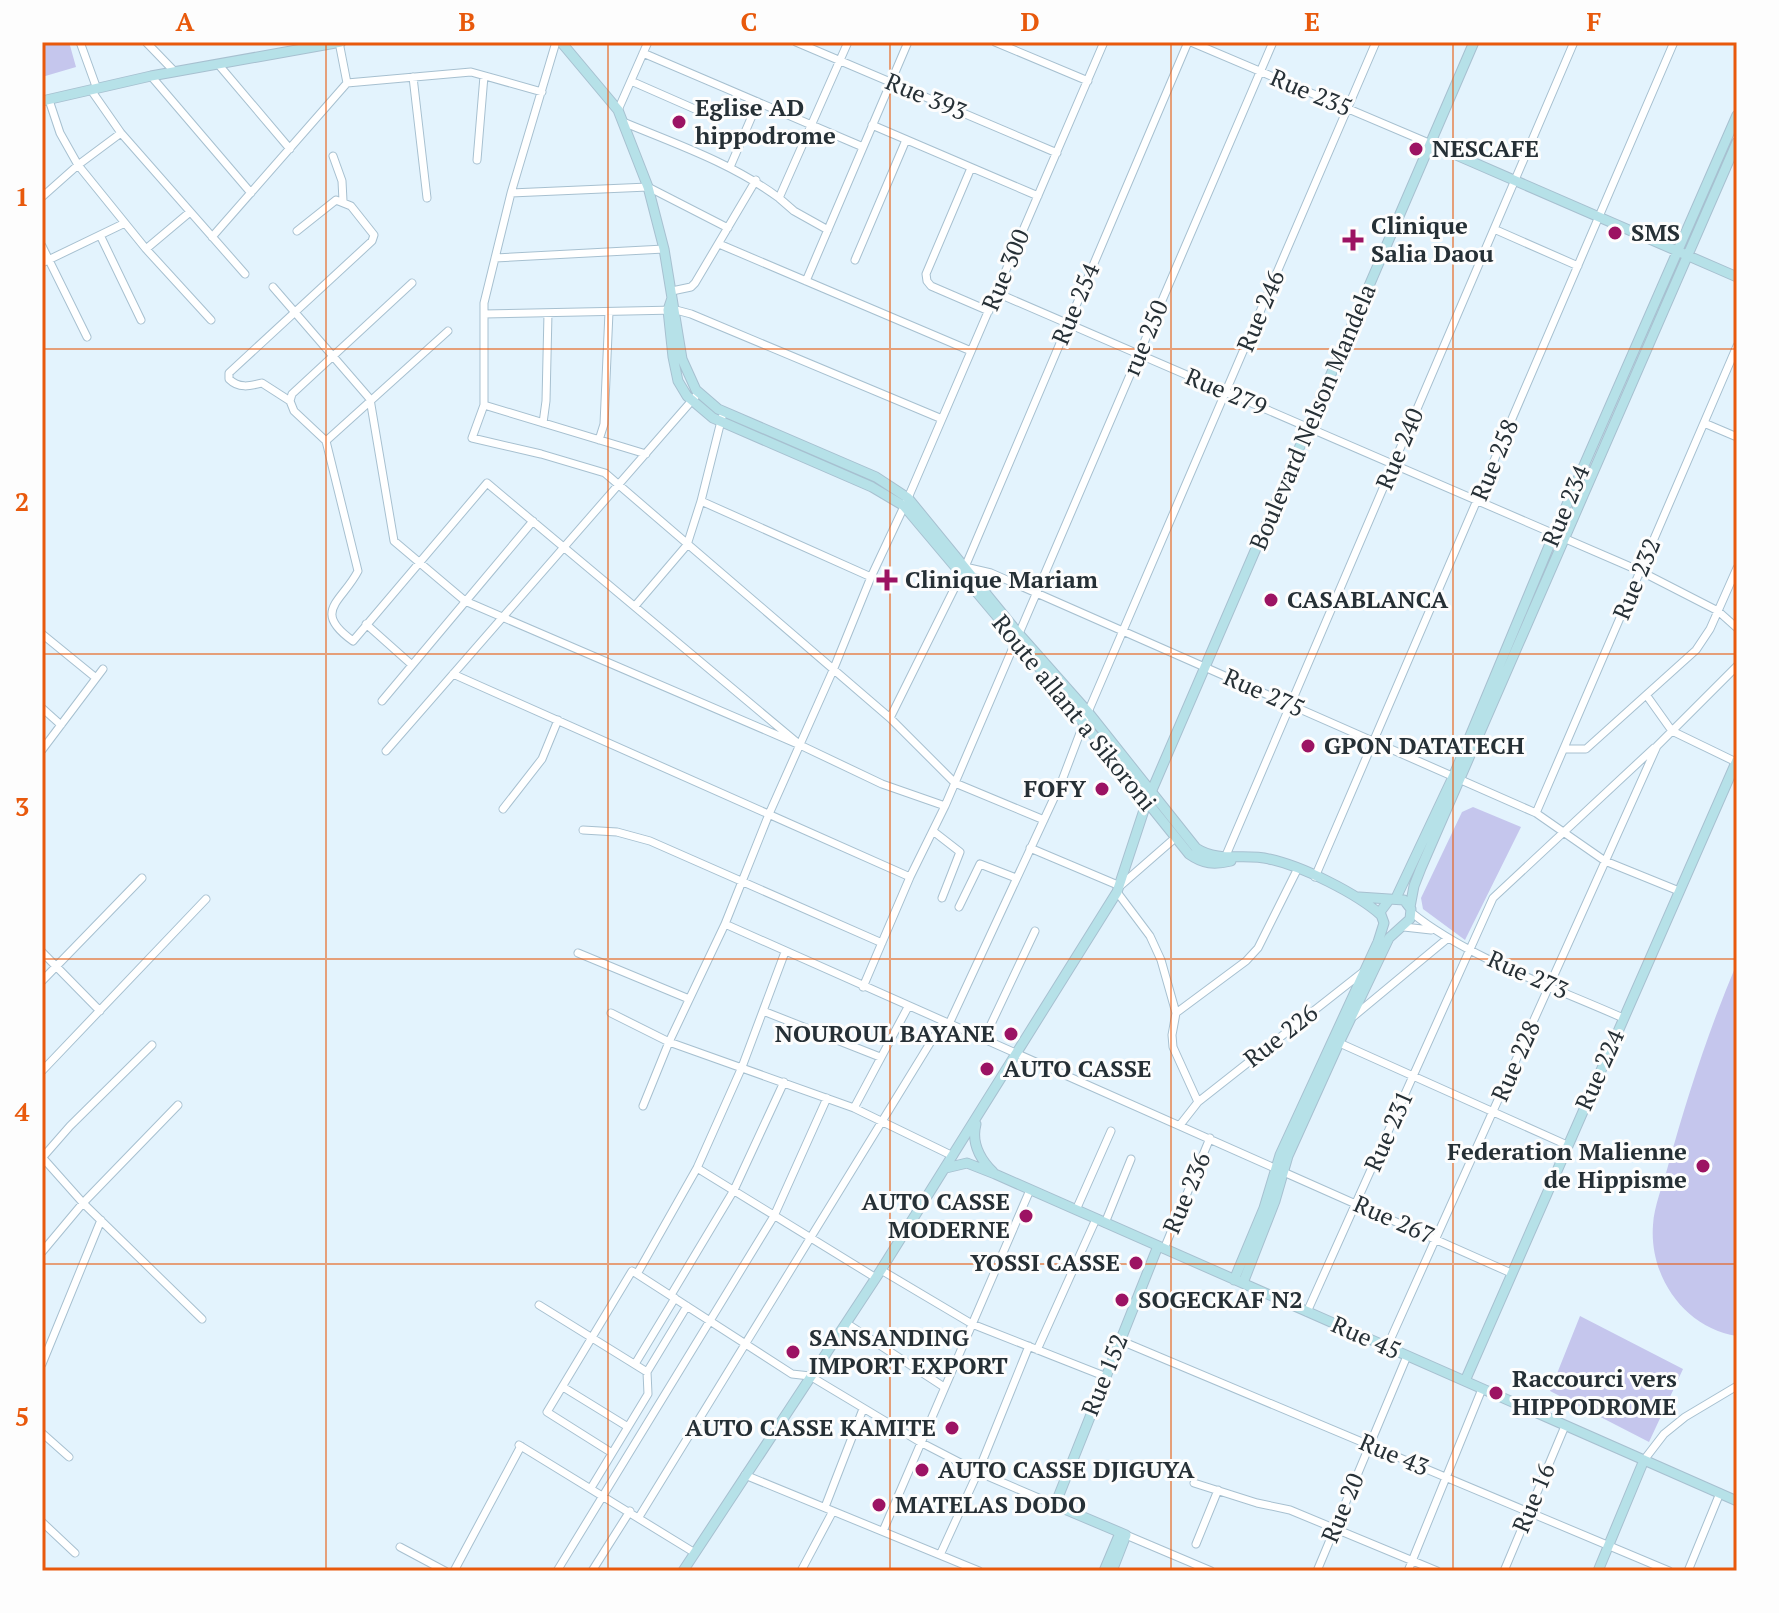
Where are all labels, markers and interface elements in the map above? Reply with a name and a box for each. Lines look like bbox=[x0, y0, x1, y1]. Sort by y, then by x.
text: A bbox=[176, 4, 195, 38]
text: B bbox=[459, 4, 475, 38]
text: C bbox=[741, 4, 757, 38]
text: D bbox=[1020, 4, 1040, 38]
text: E bbox=[1304, 4, 1320, 38]
text: F bbox=[1587, 4, 1602, 38]
street label: Rue 235 bbox=[1266, 61, 1357, 123]
street label: Rue 393 bbox=[881, 65, 972, 127]
place label: Eglise AD hippodrome bbox=[695, 91, 836, 151]
marker: Eglise AD hippodrome bbox=[670, 113, 688, 131]
place label: NESCAFE bbox=[1432, 132, 1539, 164]
marker: NESCAFE bbox=[1407, 140, 1425, 158]
text: 1 bbox=[15, 179, 29, 213]
place label: Clinique Salia Daou bbox=[1371, 209, 1494, 269]
place label: SMS bbox=[1631, 216, 1680, 248]
street label: Rue 300 bbox=[974, 224, 1036, 315]
marker: SMS bbox=[1606, 224, 1624, 242]
marker: Clinique Salia Daou bbox=[1342, 229, 1364, 251]
street label: Rue 254 bbox=[1044, 258, 1107, 349]
street label: Rue 246 bbox=[1229, 265, 1292, 356]
street label: Boulevard Nelson Mandela bbox=[1242, 279, 1383, 554]
street label: rue 250 bbox=[1115, 295, 1175, 380]
street label: Rue 279 bbox=[1181, 360, 1272, 422]
street label: Rue 240 bbox=[1368, 403, 1430, 494]
street label: Rue 258 bbox=[1463, 414, 1525, 505]
street label: Rue 234 bbox=[1534, 460, 1597, 551]
text: 2 bbox=[15, 484, 29, 518]
street label: Rue 232 bbox=[1605, 533, 1667, 624]
place label: Clinique Mariam bbox=[905, 563, 1098, 595]
marker: Clinique Mariam bbox=[876, 569, 898, 591]
place label: CASABLANCA bbox=[1287, 583, 1449, 615]
marker: CASABLANCA bbox=[1262, 591, 1280, 609]
street label: Route allant a Sikoroni bbox=[986, 608, 1164, 817]
street label: Rue 275 bbox=[1219, 660, 1310, 724]
place label: GPON DATATECH bbox=[1324, 729, 1524, 761]
marker: GPON DATATECH bbox=[1299, 737, 1317, 755]
place label: FOFY bbox=[1024, 772, 1086, 804]
marker: FOFY bbox=[1093, 780, 1111, 798]
text: 3 bbox=[15, 789, 29, 823]
street label: Rue 273 bbox=[1483, 942, 1574, 1006]
street label: Rue 226 bbox=[1237, 996, 1324, 1074]
street label: Rue 228 bbox=[1483, 1015, 1547, 1106]
place label: NOUROUL BAYANE bbox=[775, 1017, 995, 1049]
street label: Rue 224 bbox=[1567, 1024, 1631, 1115]
marker: NOUROUL BAYANE bbox=[1002, 1025, 1020, 1043]
place label: AUTO CASSE bbox=[1003, 1052, 1152, 1084]
marker: AUTO CASSE bbox=[978, 1060, 996, 1078]
street label: Rue 231 bbox=[1356, 1085, 1420, 1176]
text: 4 bbox=[15, 1094, 30, 1128]
place label: Federation Malienne de Hippisme bbox=[1447, 1135, 1687, 1195]
street label: Rue 236 bbox=[1155, 1147, 1218, 1238]
marker: Federation Malienne de Hippisme bbox=[1694, 1157, 1712, 1175]
place label: AUTO CASSE MODERNE bbox=[861, 1185, 1010, 1245]
street label: Rue 267 bbox=[1349, 1187, 1440, 1251]
marker: AUTO CASSE MODERNE bbox=[1017, 1207, 1035, 1225]
place label: YOSSI CASSE bbox=[970, 1246, 1120, 1278]
marker: YOSSI CASSE bbox=[1127, 1254, 1145, 1272]
place label: SOGECKAF N2 bbox=[1138, 1283, 1303, 1315]
marker: SOGECKAF N2 bbox=[1113, 1291, 1131, 1309]
street label: Rue 45 bbox=[1327, 1308, 1406, 1366]
place label: SANSANDING IMPORT EXPORT bbox=[809, 1321, 1008, 1381]
street label: Rue 152 bbox=[1073, 1329, 1135, 1420]
marker: SANSANDING IMPORT EXPORT bbox=[784, 1343, 802, 1361]
place label: Raccourci vers HIPPODROME bbox=[1512, 1362, 1677, 1422]
marker: Raccourci vers HIPPODROME bbox=[1487, 1384, 1505, 1402]
text: 5 bbox=[15, 1399, 29, 1433]
place label: AUTO CASSE KAMITE bbox=[685, 1411, 936, 1443]
marker: AUTO CASSE KAMITE bbox=[943, 1419, 961, 1437]
street label: Rue 43 bbox=[1355, 1425, 1434, 1483]
place label: AUTO CASSE DJIGUYA bbox=[938, 1453, 1195, 1485]
street label: Rue 16 bbox=[1504, 1458, 1562, 1537]
marker: AUTO CASSE DJIGUYA bbox=[913, 1461, 931, 1479]
street label: Rue 20 bbox=[1313, 1468, 1371, 1547]
place label: MATELAS DODO bbox=[895, 1488, 1086, 1520]
marker: MATELAS DODO bbox=[870, 1496, 888, 1514]

